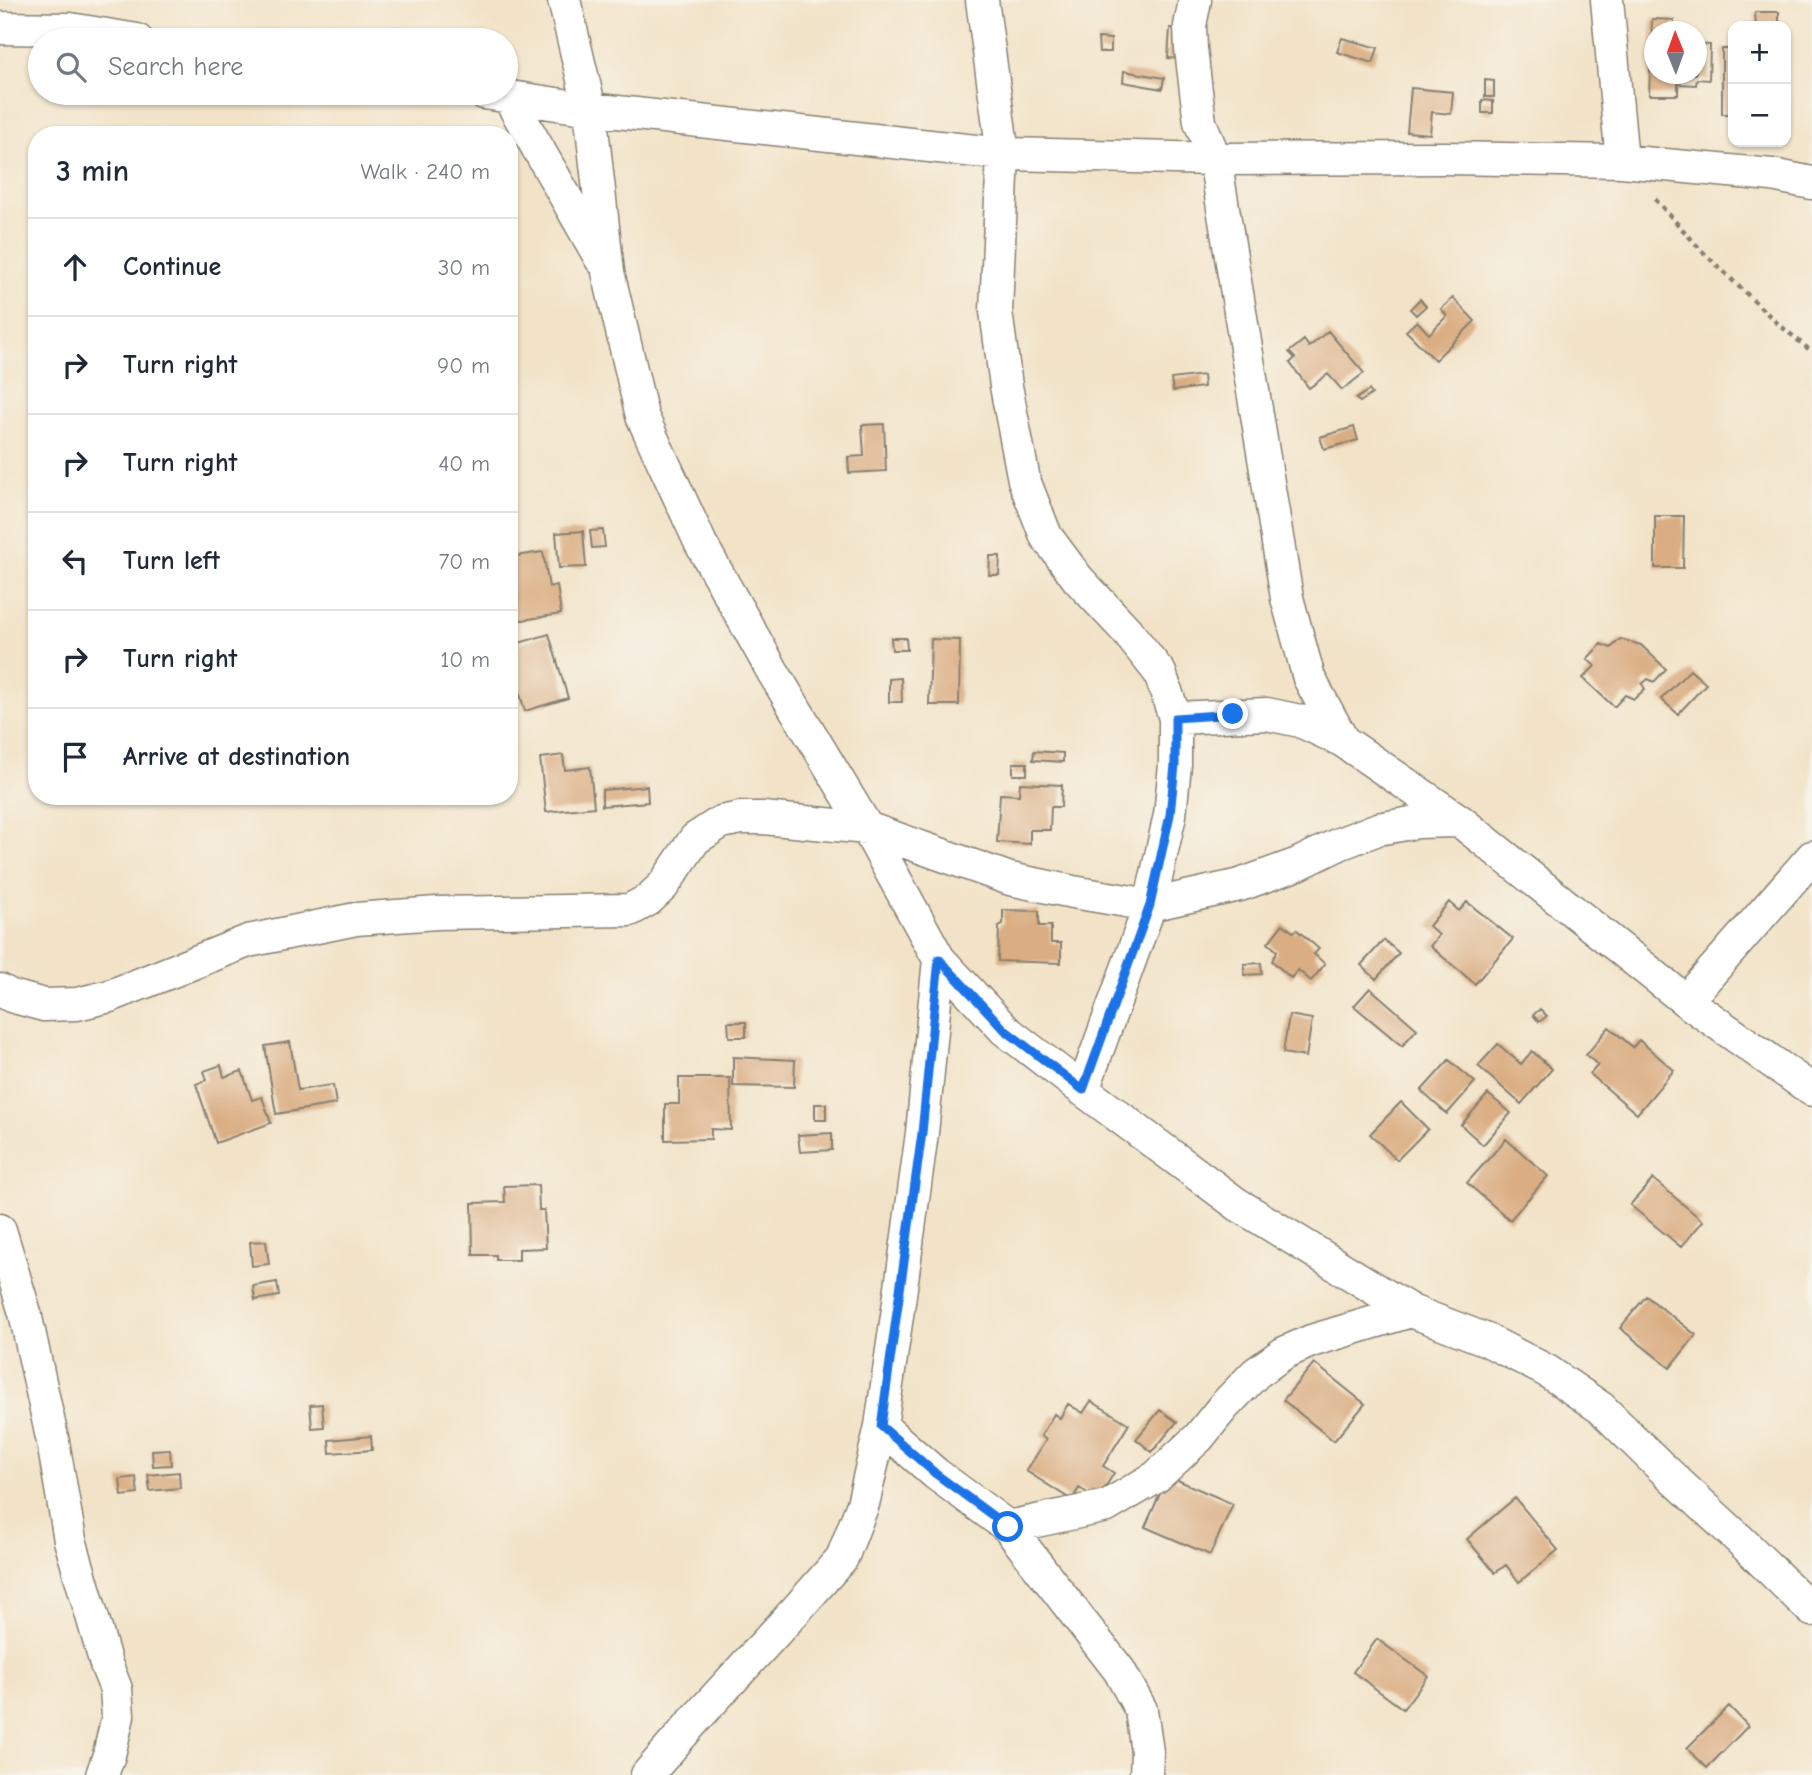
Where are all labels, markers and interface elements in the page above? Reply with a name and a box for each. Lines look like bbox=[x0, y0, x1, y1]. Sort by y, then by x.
north arrow bbox=[1644, 21, 1707, 84]
map controls bbox=[1728, 21, 1791, 147]
button: + bbox=[1728, 21, 1791, 84]
search box bbox=[28, 28, 518, 105]
icon: search bbox=[52, 48, 90, 86]
text: Search here bbox=[108, 52, 243, 82]
button: − bbox=[1728, 84, 1791, 147]
text: 3 min bbox=[56, 154, 129, 189]
text: Walk · 240 m bbox=[360, 158, 490, 185]
icon: ahead bbox=[56, 248, 94, 286]
text: Continue bbox=[123, 252, 221, 282]
text: 30 m bbox=[438, 254, 490, 281]
icon: right bbox=[56, 346, 94, 384]
text: Turn right bbox=[123, 350, 237, 380]
text: 90 m bbox=[437, 352, 490, 379]
icon: right bbox=[56, 444, 94, 482]
text: Turn right bbox=[123, 448, 237, 478]
text: 40 m bbox=[438, 450, 490, 477]
icon: left bbox=[56, 542, 94, 580]
text: Turn left bbox=[123, 546, 220, 576]
text: 70 m bbox=[438, 548, 490, 575]
icon: right bbox=[56, 640, 94, 678]
text: Turn right bbox=[123, 644, 237, 674]
text: 10 m bbox=[440, 646, 490, 673]
route end bbox=[1217, 698, 1248, 729]
icon: arrive bbox=[56, 738, 94, 776]
text: Arrive at destination bbox=[123, 742, 350, 772]
route start bbox=[992, 1511, 1023, 1542]

